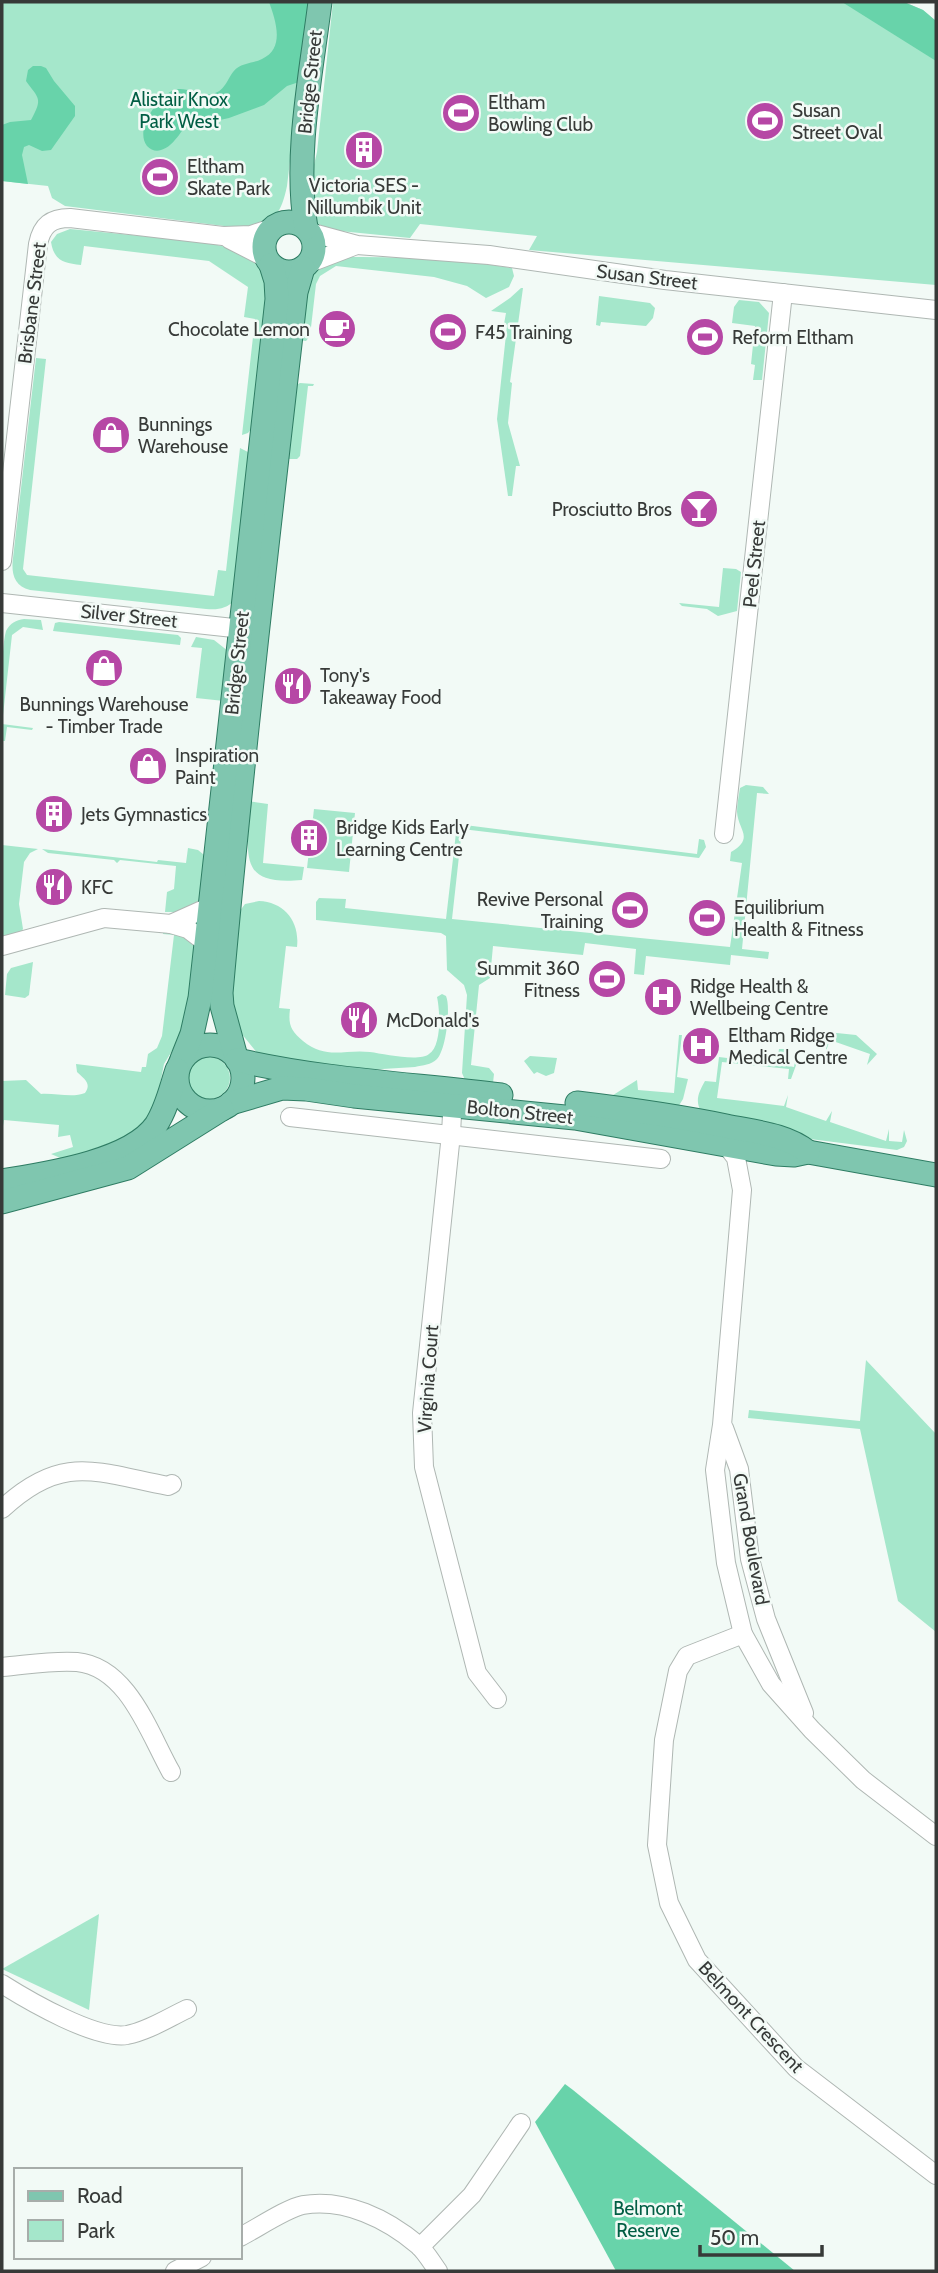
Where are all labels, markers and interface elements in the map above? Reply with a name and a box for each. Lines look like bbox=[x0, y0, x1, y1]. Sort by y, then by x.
street label: Bridge Street bbox=[293, 28, 327, 135]
park label: Alistair Knox Park West bbox=[130, 88, 228, 133]
place label: Eltham Bowling Club bbox=[488, 91, 593, 136]
sports icon: Eltham Bowling Club bbox=[440, 92, 482, 134]
place label: Susan Street Oval bbox=[792, 99, 883, 144]
sports icon: Susan Street Oval bbox=[744, 100, 786, 142]
building icon: Victoria SES - Nillumbik Unit bbox=[343, 129, 385, 171]
place label: Eltham Skate Park bbox=[187, 155, 270, 200]
sports icon: Eltham Skate Park bbox=[139, 156, 181, 198]
place label: Victoria SES - Nillumbik Unit bbox=[307, 174, 422, 219]
street label: Brisbane Street bbox=[13, 240, 51, 365]
street label: Susan Street bbox=[595, 259, 699, 295]
cafe icon: Chocolate Lemon bbox=[316, 308, 358, 350]
sports icon: F45 Training bbox=[427, 311, 469, 353]
sports icon: Reform Eltham bbox=[684, 316, 726, 358]
place label: Chocolate Lemon bbox=[168, 318, 310, 341]
place label: F45 Training bbox=[475, 321, 573, 344]
place label: Reform Eltham bbox=[732, 326, 854, 349]
place label: Bunnings Warehouse bbox=[138, 413, 228, 458]
shop icon: Bunnings Warehouse bbox=[90, 414, 132, 456]
bar icon: Prosciutto Bros bbox=[678, 488, 720, 530]
place label: Prosciutto Bros bbox=[552, 498, 672, 521]
street label: Peel Street bbox=[738, 519, 770, 609]
street label: Silver Street bbox=[79, 599, 179, 633]
street label: Bridge Street bbox=[220, 609, 254, 716]
shop icon: Bunnings Warehouse - Timber Trade bbox=[83, 647, 125, 689]
place label: Tony's Takeaway Food bbox=[320, 664, 442, 709]
restaurant icon: Tony's Takeaway Food bbox=[272, 665, 314, 707]
place label: Bunnings Warehouse - Timber Trade bbox=[20, 693, 189, 738]
place label: Inspiration Paint bbox=[175, 744, 259, 789]
shop icon: Inspiration Paint bbox=[127, 745, 169, 787]
building icon: Jets Gymnastics bbox=[33, 793, 75, 835]
place label: Jets Gymnastics bbox=[80, 803, 207, 826]
place label: Bridge Kids Early Learning Centre bbox=[336, 816, 469, 861]
building icon: Bridge Kids Early Learning Centre bbox=[288, 817, 330, 859]
restaurant icon: KFC bbox=[33, 866, 75, 908]
place label: KFC bbox=[81, 876, 114, 899]
place label: Revive Personal Training bbox=[477, 888, 604, 933]
sports icon: Revive Personal Training bbox=[609, 889, 651, 931]
place label: Equilibrium Health & Fitness bbox=[734, 896, 864, 941]
sports icon: Equilibrium Health & Fitness bbox=[686, 897, 728, 939]
place label: Summit 360 Fitness bbox=[477, 957, 580, 1002]
sports icon: Summit 360 Fitness bbox=[586, 958, 628, 1000]
place label: Ridge Health & Wellbeing Centre bbox=[690, 975, 828, 1020]
hospital icon: Ridge Health & Wellbeing Centre bbox=[642, 976, 684, 1018]
restaurant icon: McDonald's bbox=[338, 999, 380, 1041]
place label: McDonald's bbox=[386, 1009, 480, 1032]
place label: Eltham Ridge Medical Centre bbox=[728, 1024, 848, 1069]
hospital icon: Eltham Ridge Medical Centre bbox=[680, 1025, 722, 1067]
street label: Bolton Street bbox=[466, 1095, 575, 1129]
street label: Virginia Court bbox=[413, 1323, 443, 1434]
street label: Grand Boulevard bbox=[728, 1471, 774, 1607]
street label: Belmont Crescent bbox=[694, 1957, 809, 2078]
legend bbox=[14, 2168, 242, 2259]
text: Road bbox=[77, 2183, 123, 2208]
park label: Belmont Reserve bbox=[613, 2197, 683, 2242]
scale bar bbox=[700, 2214, 822, 2258]
text: Park bbox=[77, 2218, 115, 2243]
text: 50 m bbox=[710, 2225, 759, 2250]

